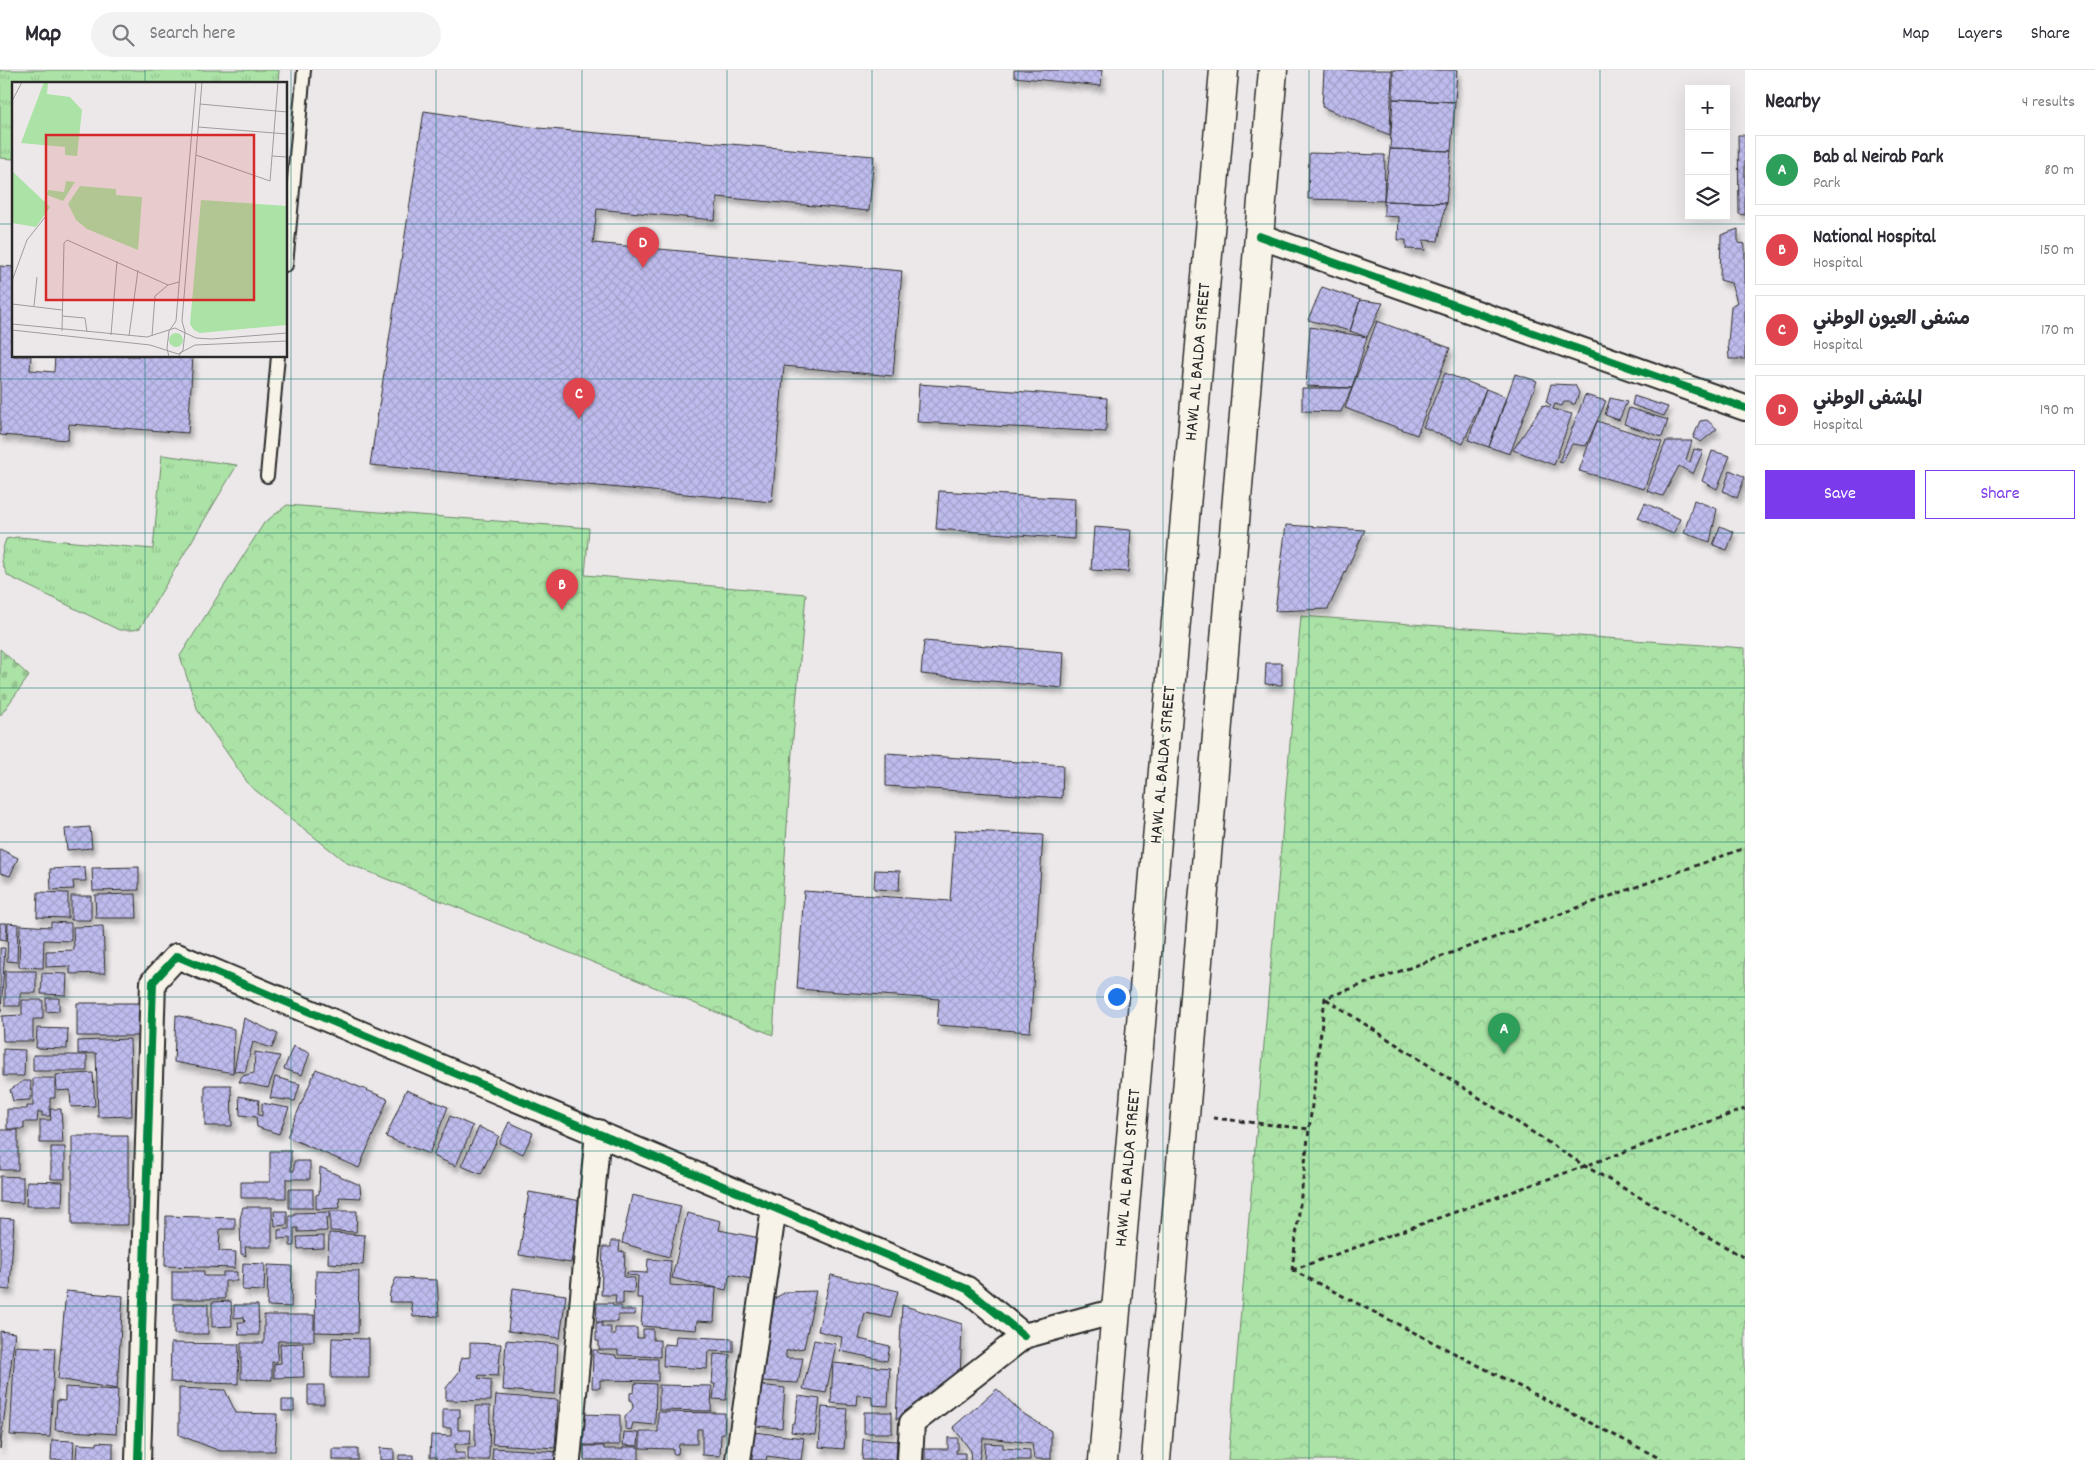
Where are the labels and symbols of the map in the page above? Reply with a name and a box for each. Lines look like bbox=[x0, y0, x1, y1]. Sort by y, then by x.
inset map bbox=[12, 82, 288, 358]
pin: D bbox=[627, 227, 659, 268]
street label: HAWL AL BALDA STREET bbox=[1180, 282, 1218, 442]
pin: C bbox=[563, 378, 595, 419]
pin: B bbox=[546, 569, 578, 610]
street label: HAWL AL BALDA STREET bbox=[1145, 685, 1183, 845]
your location bbox=[1104, 984, 1130, 1010]
pin: A bbox=[1488, 1013, 1520, 1054]
street label: HAWL AL BALDA STREET bbox=[1110, 1088, 1148, 1248]

